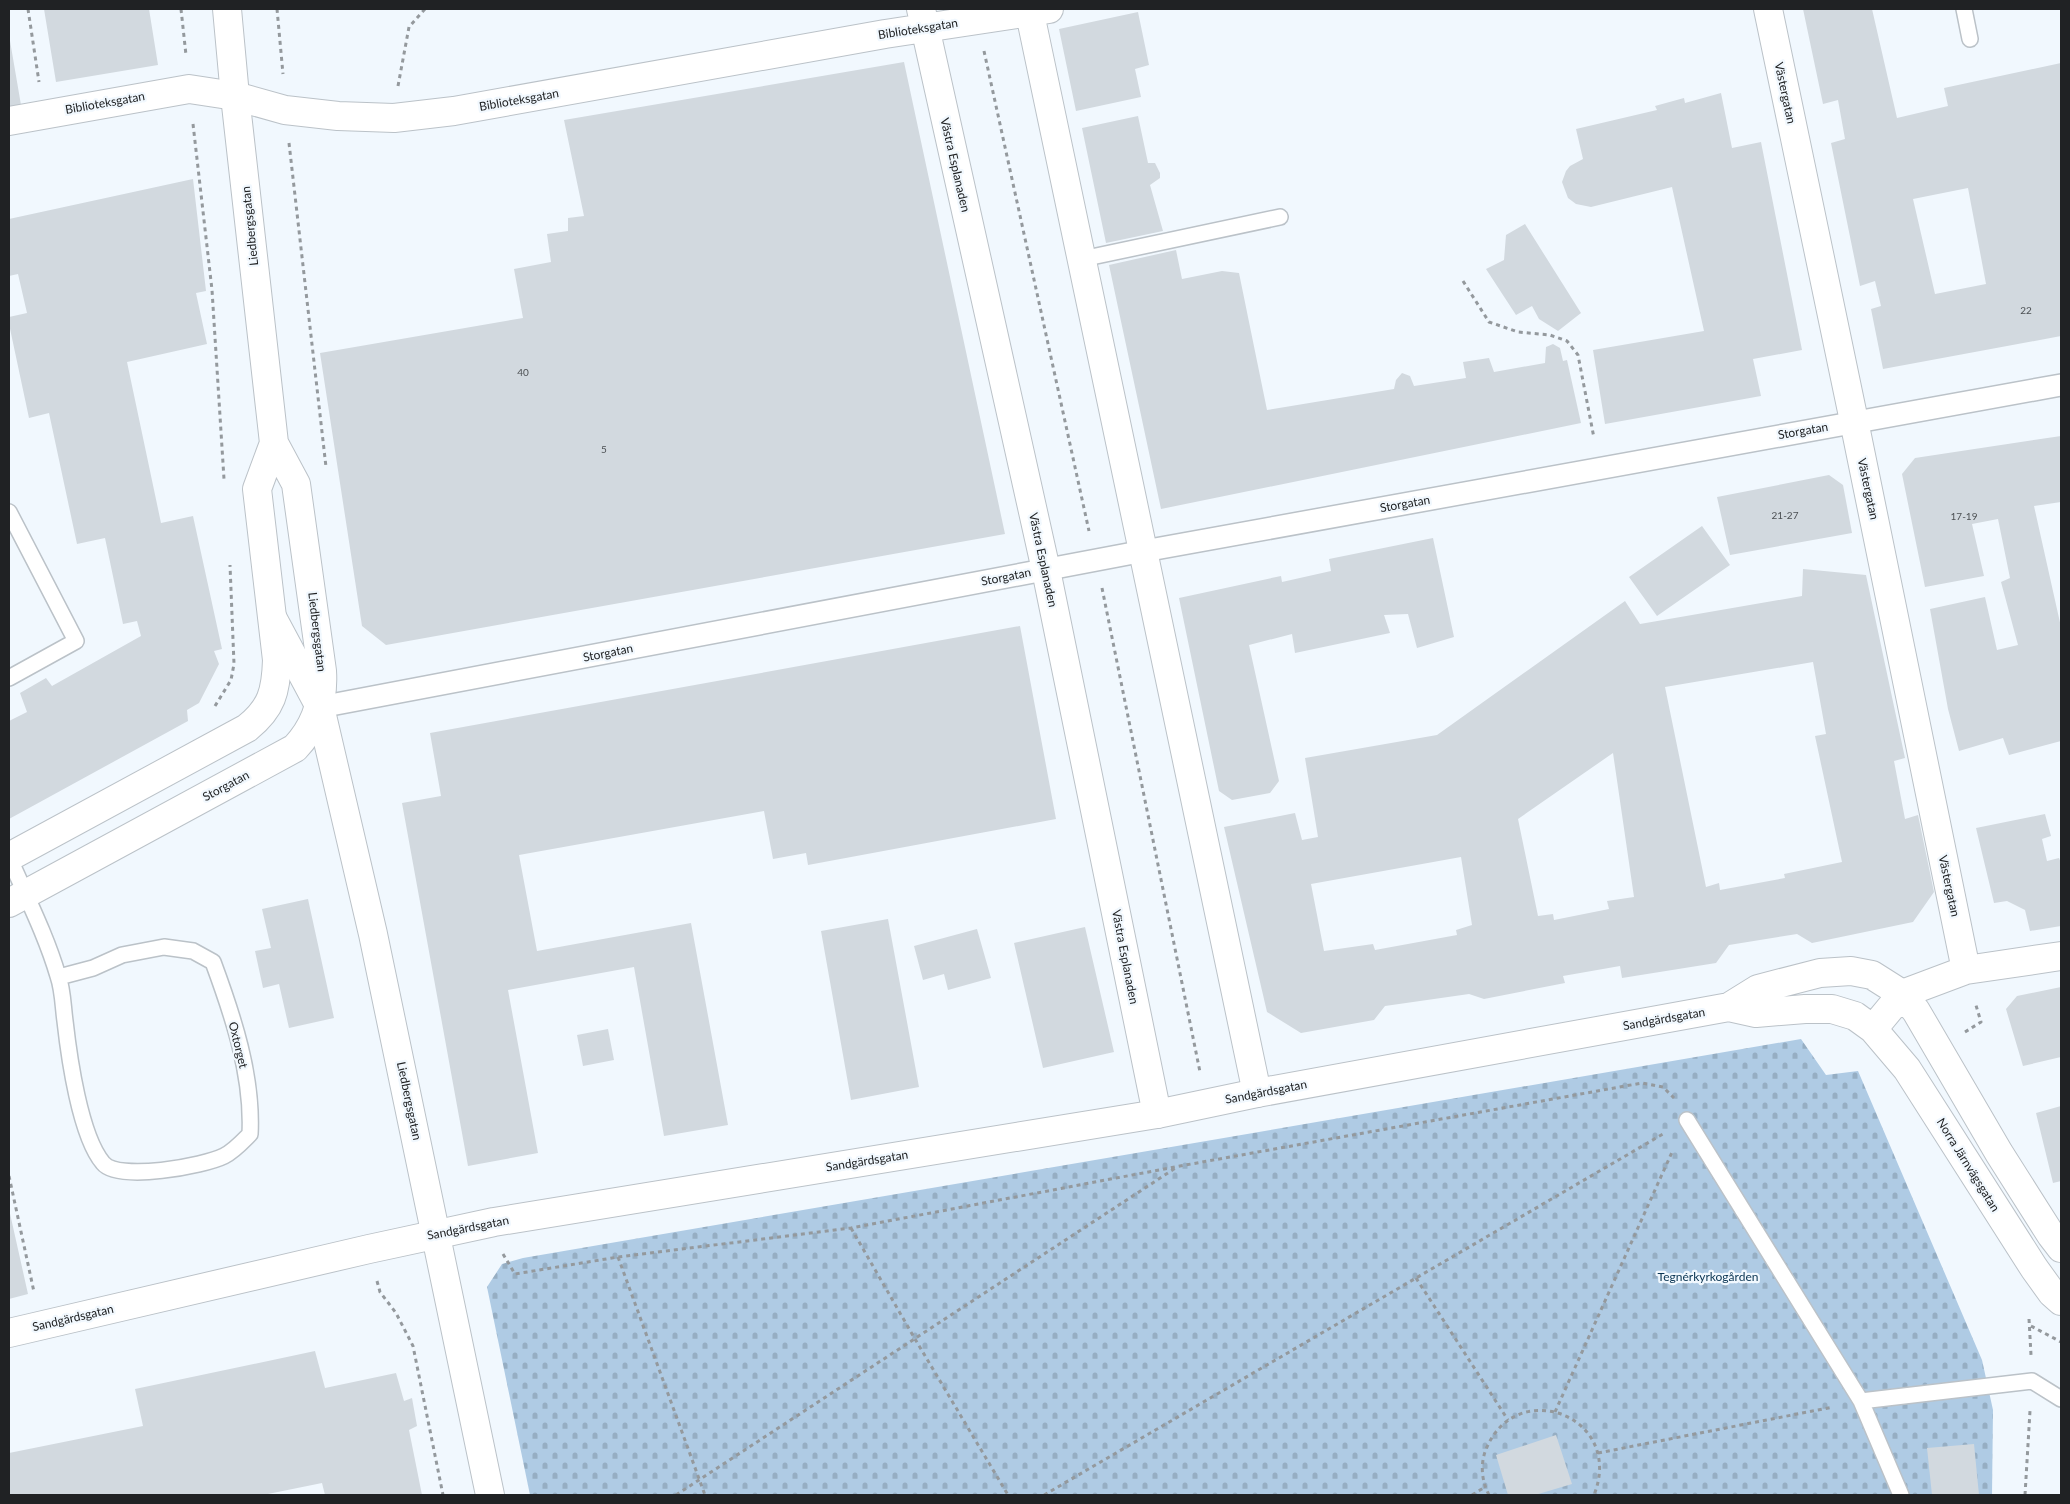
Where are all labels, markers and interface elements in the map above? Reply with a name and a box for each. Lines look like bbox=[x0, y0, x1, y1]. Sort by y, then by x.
street label: Biblioteksgatan bbox=[877, 15, 959, 42]
street label: Västergatan bbox=[1772, 61, 1799, 125]
street label: Biblioteksgatan bbox=[478, 85, 560, 114]
street label: Biblioteksgatan bbox=[64, 88, 146, 117]
street label: Västra Esplanaden bbox=[937, 116, 974, 213]
street label: Liedbergsgatan bbox=[238, 186, 261, 267]
house number: 22 bbox=[2020, 304, 2032, 316]
house number: 40 bbox=[517, 366, 529, 378]
street label: Storgatan bbox=[1777, 419, 1829, 442]
house number: 5 bbox=[601, 443, 607, 455]
street label: Västergatan bbox=[1855, 457, 1882, 521]
street label: Storgatan bbox=[1379, 492, 1431, 515]
house number: 21-27 bbox=[1772, 509, 1799, 521]
house number: 17-19 bbox=[1951, 510, 1978, 522]
street label: Västra Esplanaden bbox=[1026, 511, 1061, 608]
street label: Storgatan bbox=[980, 564, 1032, 589]
street label: Liedbergsgatan bbox=[305, 591, 330, 672]
street label: Storgatan bbox=[582, 640, 634, 665]
street label: Storgatan bbox=[200, 767, 252, 804]
street label: Västergatan bbox=[1936, 854, 1963, 918]
street label: Västra Esplanaden bbox=[1109, 908, 1142, 1005]
street label: Sandgärdsgatan bbox=[1622, 1004, 1706, 1033]
street label: Oxtorget bbox=[225, 1020, 252, 1070]
street label: Liedbergsgatan bbox=[394, 1060, 425, 1142]
street label: Sandgärdsgatan bbox=[1224, 1076, 1308, 1107]
street label: Norra Järnvägsgatan bbox=[1934, 1115, 2003, 1214]
street label: Sandgärdsgatan bbox=[825, 1147, 909, 1174]
street label: Sandgärdsgatan bbox=[426, 1212, 510, 1243]
park label: Tegnérkyrkogården bbox=[1658, 1269, 1758, 1284]
street label: Sandgärdsgatan bbox=[31, 1301, 115, 1334]

